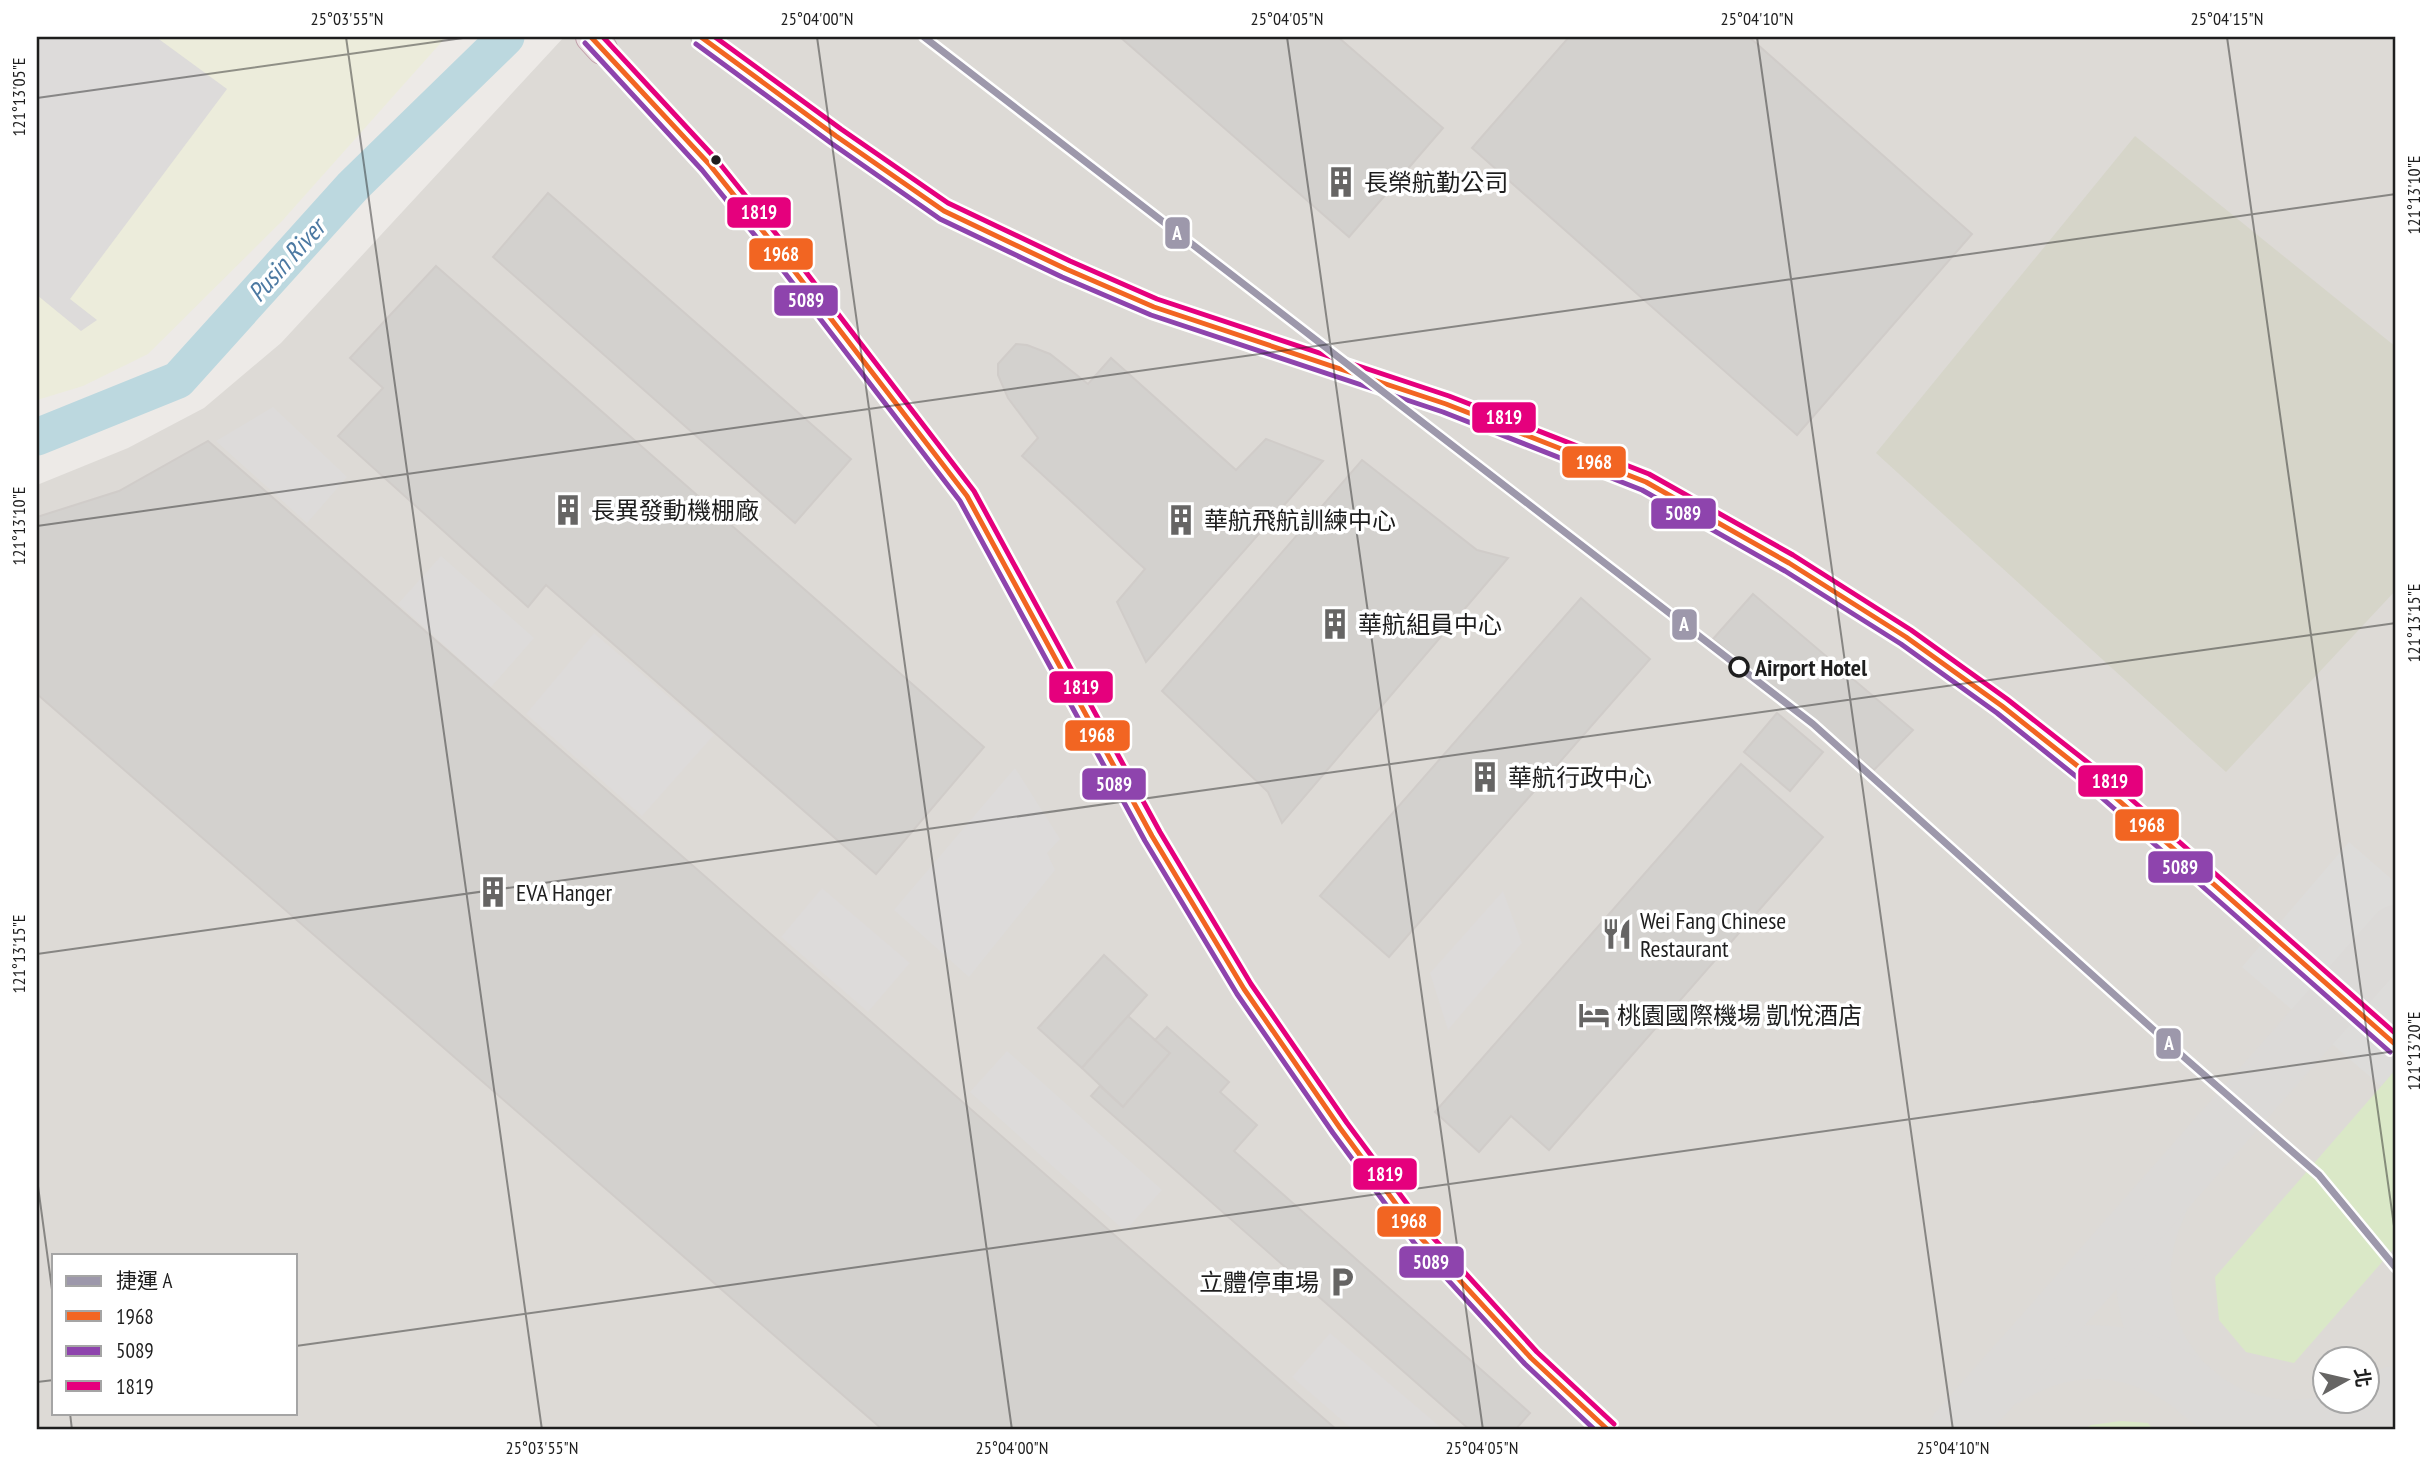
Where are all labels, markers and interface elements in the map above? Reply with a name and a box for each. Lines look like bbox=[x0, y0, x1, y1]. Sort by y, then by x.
text: 25°03'55"N bbox=[311, 7, 383, 30]
text: 25°04'00"N bbox=[781, 7, 853, 30]
text: 25°04'05"N bbox=[1251, 7, 1323, 30]
text: 25°04'10"N bbox=[1721, 7, 1793, 30]
text: 25°04'15"N bbox=[2191, 7, 2263, 30]
text: 121°13'05"E bbox=[7, 58, 30, 136]
unlabelled marker bbox=[709, 153, 723, 167]
text: 121°13'10"E bbox=[2402, 156, 2425, 234]
building icon: 長榮航勤公司 bbox=[1324, 165, 1358, 199]
place label: 長榮航勤公司 bbox=[1364, 167, 1508, 198]
line badge: 1819 bbox=[726, 196, 792, 229]
text: 1819 bbox=[741, 200, 777, 224]
water label: Pusin River bbox=[240, 209, 334, 308]
line badge: A bbox=[1164, 216, 1191, 250]
text: A bbox=[1171, 221, 1182, 245]
line badge: 1968 bbox=[748, 237, 814, 271]
text: 1968 bbox=[763, 242, 799, 266]
line badge: 5089 bbox=[773, 284, 839, 317]
text: 5089 bbox=[788, 288, 824, 312]
line badge: 1819 bbox=[1471, 401, 1537, 434]
text: 1819 bbox=[1486, 405, 1522, 429]
line badge: 1968 bbox=[1561, 445, 1627, 479]
text: 1968 bbox=[1576, 450, 1612, 474]
text: 121°13'10"E bbox=[7, 487, 30, 565]
building icon: 長異發動機棚廠 bbox=[551, 493, 585, 527]
place label: 長異發動機棚廠 bbox=[591, 495, 759, 526]
line badge: 5089 bbox=[1650, 497, 1717, 530]
text: 5089 bbox=[1665, 501, 1701, 525]
building icon: 華航飛航訓練中心 bbox=[1164, 503, 1198, 537]
place label: 華航飛航訓練中心 bbox=[1204, 505, 1396, 536]
text: 121°13'15"E bbox=[2402, 584, 2425, 662]
building icon: 華航組員中心 bbox=[1318, 607, 1352, 641]
line badge: A bbox=[1671, 608, 1698, 641]
place label: 華航組員中心 bbox=[1358, 609, 1502, 640]
text: A bbox=[1678, 612, 1689, 636]
place label: Airport Hotel bbox=[1754, 652, 1867, 683]
marker: Airport Hotel bbox=[1729, 657, 1749, 677]
line badge: 1819 bbox=[1048, 670, 1114, 704]
text: 1819 bbox=[1063, 675, 1099, 699]
line badge: 1968 bbox=[1064, 719, 1131, 752]
text: 1968 bbox=[1079, 723, 1115, 747]
building icon: 華航行政中心 bbox=[1468, 760, 1502, 794]
place label: 華航行政中心 bbox=[1508, 762, 1652, 793]
line badge: 1819 bbox=[2077, 764, 2144, 798]
line badge: 5089 bbox=[1081, 767, 1147, 801]
text: 1819 bbox=[2092, 769, 2128, 793]
text: 5089 bbox=[1096, 772, 1132, 796]
line badge: 1968 bbox=[2114, 808, 2180, 842]
text: 1968 bbox=[2129, 813, 2165, 837]
line badge: 5089 bbox=[2147, 850, 2214, 884]
text: 5089 bbox=[2162, 855, 2198, 879]
building icon: EVA Hanger bbox=[476, 875, 510, 909]
place label: EVA Hanger bbox=[516, 877, 612, 908]
place label: Wei Fang Chinese Restaurant bbox=[1640, 905, 1786, 964]
text: 121°13'15"E bbox=[7, 915, 30, 993]
restaurant icon: Wei Fang Chinese Restaurant bbox=[1600, 917, 1634, 951]
hotel icon: 桃園國際機場 凱悅酒店 bbox=[1577, 998, 1611, 1032]
place label: 桃園國際機場 凱悅酒店 bbox=[1617, 1000, 1862, 1031]
text: 121°13'20"E bbox=[2402, 1012, 2425, 1090]
line badge: A bbox=[2155, 1027, 2182, 1060]
text: A bbox=[2163, 1031, 2174, 1055]
line badge: 1819 bbox=[1352, 1157, 1418, 1191]
text: 1819 bbox=[1367, 1162, 1403, 1186]
line badge: 1968 bbox=[1376, 1205, 1442, 1238]
text: 1968 bbox=[1391, 1209, 1427, 1233]
line badge: 5089 bbox=[1398, 1245, 1465, 1279]
text: 5089 bbox=[1413, 1250, 1449, 1274]
legend bbox=[52, 1254, 298, 1414]
parking icon: 立體停車場 bbox=[1325, 1265, 1359, 1299]
text: 捷運 A bbox=[116, 1267, 172, 1294]
place label: 立體停車場 bbox=[1199, 1267, 1319, 1298]
text: 1968 bbox=[116, 1303, 154, 1330]
text: 5089 bbox=[116, 1337, 154, 1364]
north arrow bbox=[2310, 1344, 2380, 1414]
text: 北 bbox=[2350, 1367, 2376, 1389]
text: 1819 bbox=[116, 1373, 154, 1400]
text: 25°03'55"N bbox=[506, 1436, 578, 1459]
text: 25°04'00"N bbox=[976, 1436, 1048, 1459]
text: 25°04'05"N bbox=[1446, 1436, 1518, 1459]
text: 25°04'10"N bbox=[1917, 1436, 1989, 1459]

